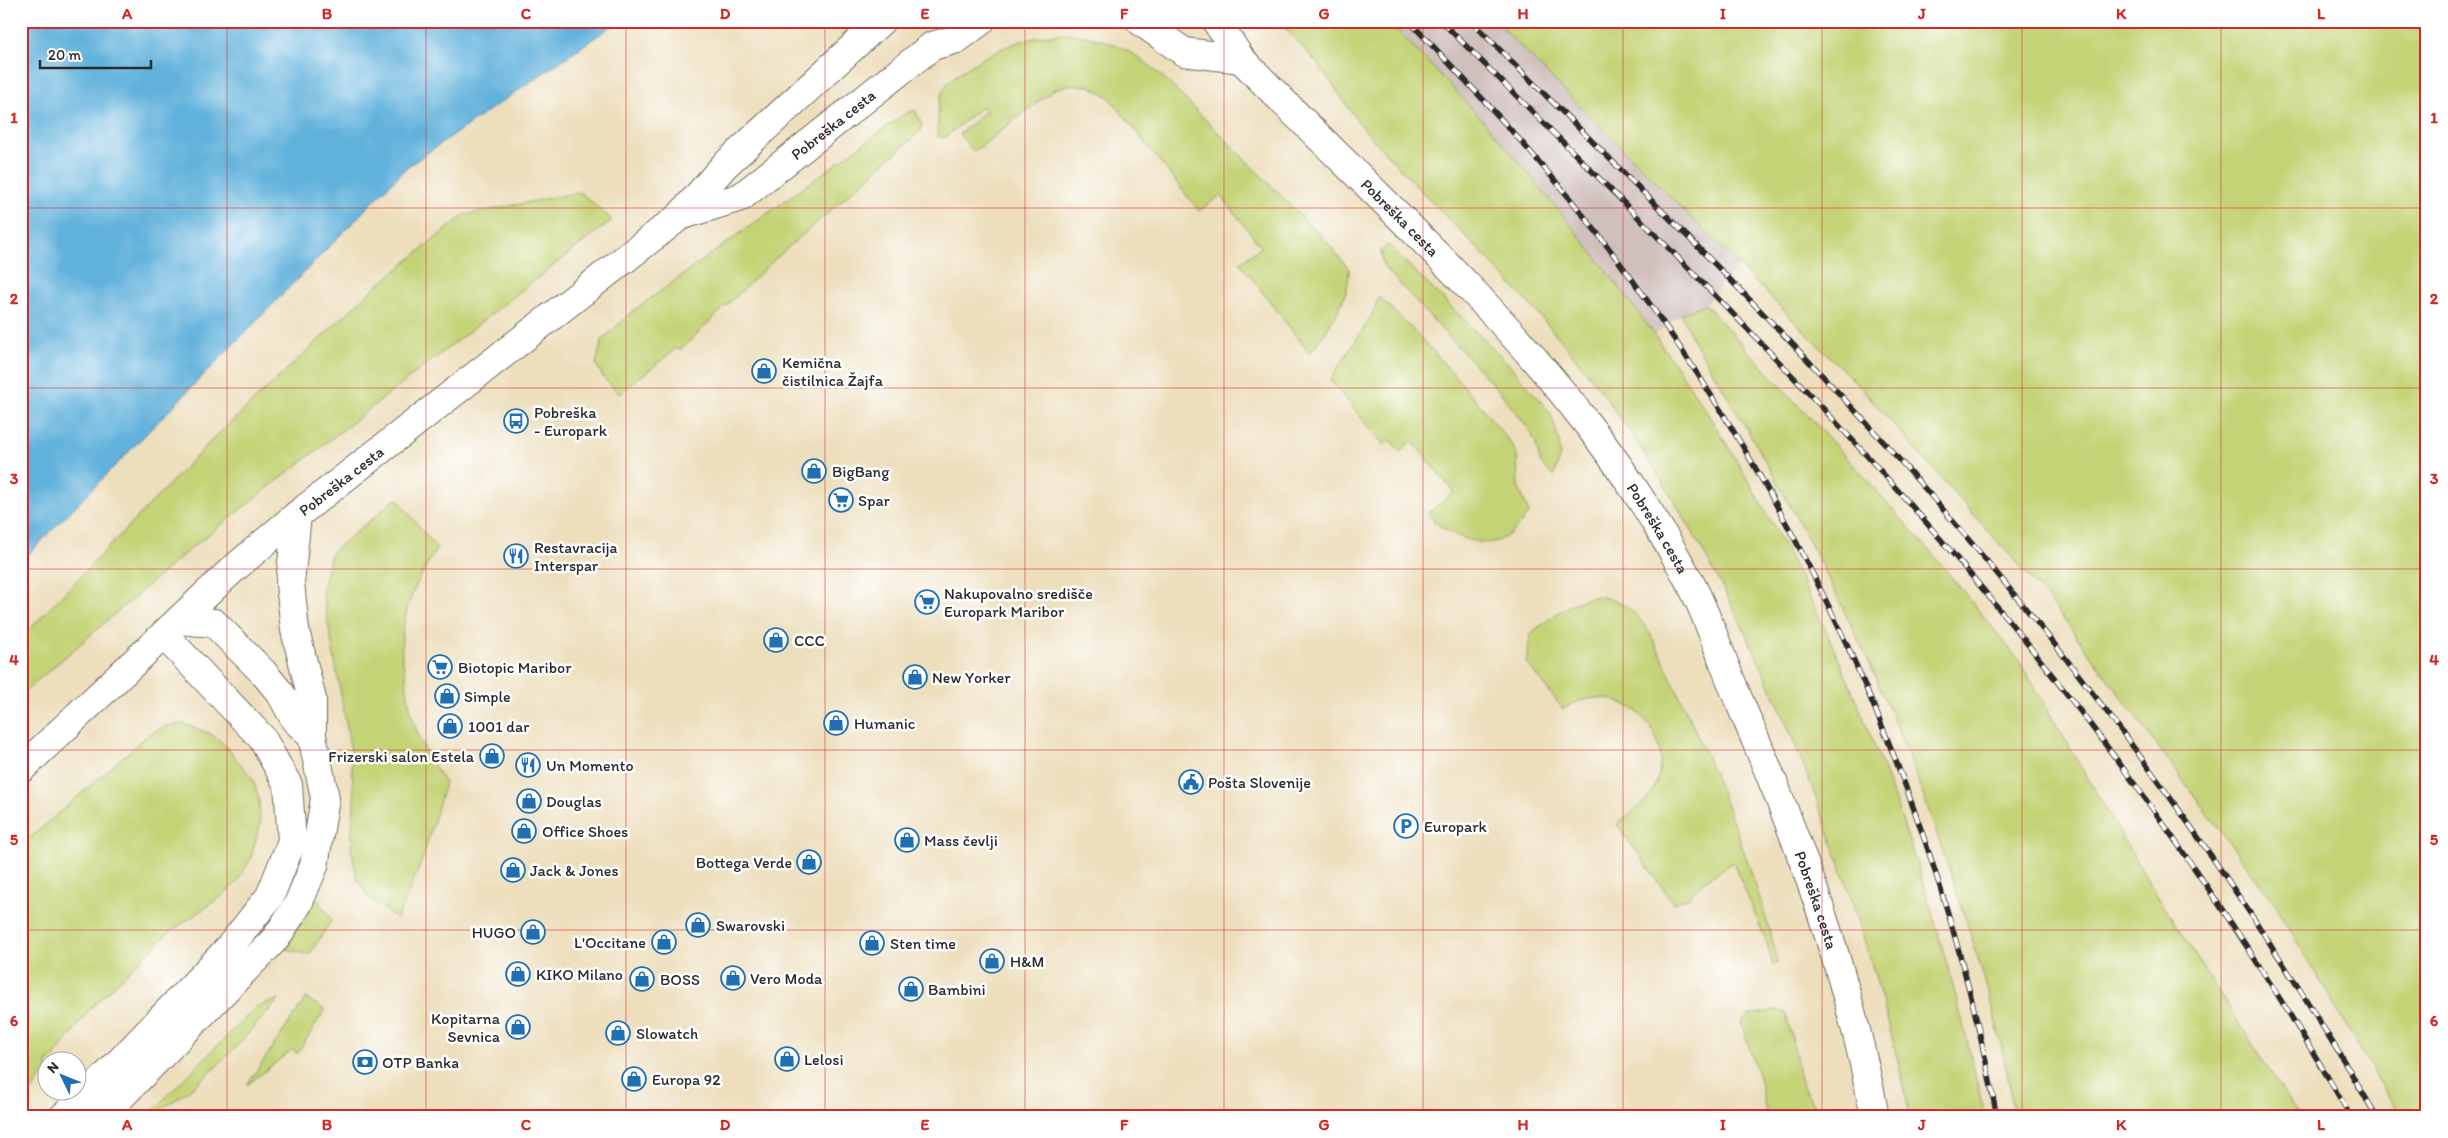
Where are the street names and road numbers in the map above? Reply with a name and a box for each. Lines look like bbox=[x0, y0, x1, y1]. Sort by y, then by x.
street label: Pobreška cesta bbox=[787, 85, 879, 164]
street label: Pobreška cesta bbox=[1357, 174, 1443, 260]
street label: Pobreška cesta bbox=[295, 442, 387, 520]
street label: Pobreška cesta bbox=[1623, 479, 1693, 577]
street label: Pobreška cesta bbox=[1791, 848, 1842, 951]

